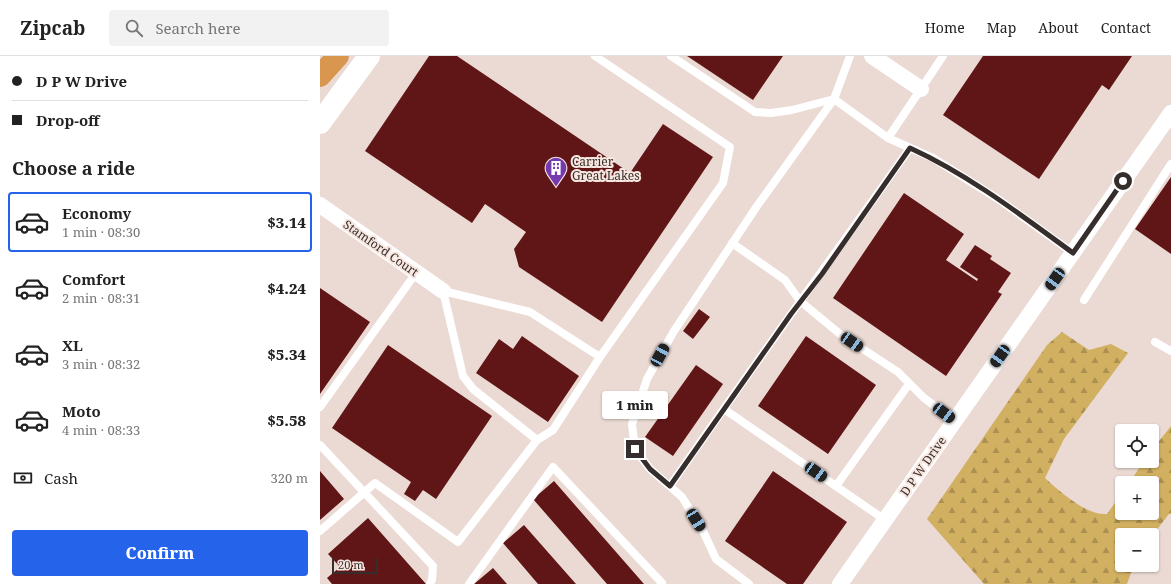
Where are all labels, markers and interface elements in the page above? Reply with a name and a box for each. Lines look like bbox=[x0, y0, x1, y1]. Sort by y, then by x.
search box bbox=[109, 10, 389, 46]
text: Zipcab bbox=[20, 15, 85, 41]
icon: search bbox=[123, 17, 145, 39]
text: Search here bbox=[155, 18, 241, 38]
text: Home bbox=[925, 18, 965, 37]
text: Map bbox=[987, 18, 1016, 37]
text: About bbox=[1038, 18, 1079, 37]
text: Contact bbox=[1101, 18, 1151, 37]
text: D P W Drive bbox=[36, 71, 127, 91]
text: Drop-off bbox=[36, 110, 100, 130]
place label: Carrier Great Lakes bbox=[572, 153, 640, 184]
building icon: Carrier Great Lakes bbox=[543, 155, 569, 188]
text: Choose a ride bbox=[12, 156, 135, 180]
route start bbox=[1114, 172, 1132, 190]
text: Economy bbox=[62, 203, 131, 223]
icon: car bbox=[14, 204, 50, 240]
text: $3.14 bbox=[267, 212, 306, 232]
street label: Stamford Court bbox=[340, 216, 422, 280]
text: 1 min · 08:30 bbox=[62, 223, 140, 241]
car bbox=[1043, 266, 1067, 292]
text: Comfort bbox=[62, 269, 125, 289]
icon: car bbox=[14, 270, 50, 306]
text: $4.24 bbox=[267, 278, 306, 298]
text: 2 min · 08:31 bbox=[62, 289, 140, 307]
car bbox=[839, 330, 865, 354]
text: XL bbox=[62, 335, 83, 355]
icon: car bbox=[14, 336, 50, 372]
car bbox=[649, 342, 671, 368]
car bbox=[988, 343, 1012, 369]
text: $5.34 bbox=[267, 344, 306, 364]
text: 3 min · 08:32 bbox=[62, 355, 140, 373]
callout: 1 min bbox=[602, 391, 668, 419]
text: 1 min bbox=[616, 396, 654, 414]
text: Moto bbox=[62, 401, 101, 421]
car bbox=[931, 401, 957, 425]
icon: car bbox=[14, 402, 50, 438]
text: $5.58 bbox=[267, 410, 306, 430]
text: 4 min · 08:33 bbox=[62, 421, 140, 439]
map controls bbox=[1115, 424, 1159, 572]
button: locate bbox=[1115, 424, 1159, 468]
street label: D P W Drive bbox=[896, 433, 950, 499]
route end bbox=[626, 440, 644, 458]
car bbox=[803, 460, 829, 484]
icon: cash bbox=[12, 467, 34, 489]
text: Cash bbox=[44, 468, 78, 488]
text: 320 m bbox=[271, 469, 308, 487]
button: + bbox=[1115, 476, 1159, 520]
car bbox=[685, 507, 707, 533]
button: − bbox=[1115, 528, 1159, 572]
button: Confirm bbox=[12, 530, 308, 576]
scale bar bbox=[332, 556, 378, 575]
text: 20 m bbox=[338, 557, 364, 572]

